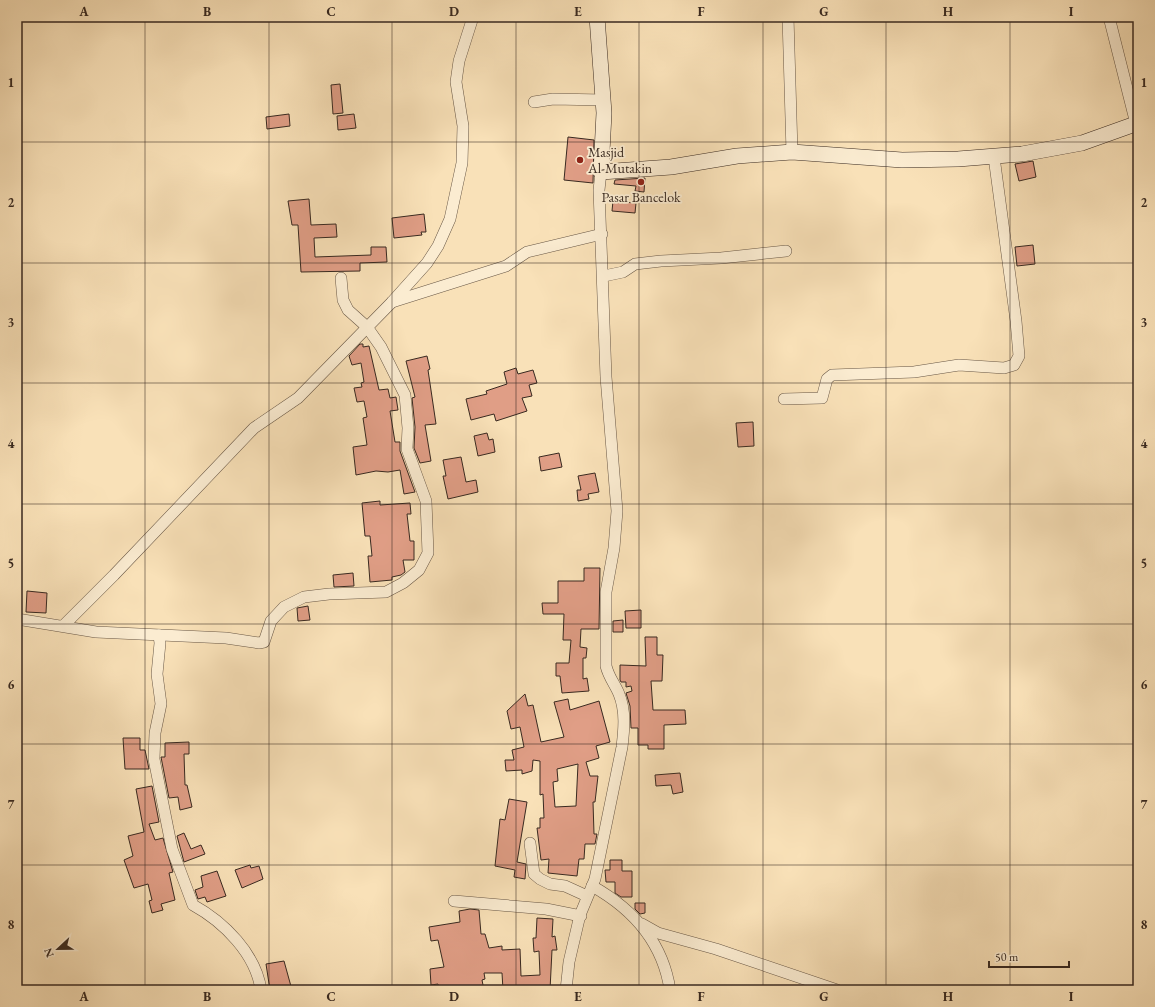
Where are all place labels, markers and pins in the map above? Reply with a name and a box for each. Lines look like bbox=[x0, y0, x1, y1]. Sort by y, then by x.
place label: Masjid Al-Mutakin bbox=[587, 143, 653, 177]
marker: Masjid Al-Mutakin bbox=[575, 155, 585, 165]
marker: Pasar Bancelok bbox=[636, 177, 646, 187]
place label: Pasar Bancelok bbox=[602, 188, 681, 206]

